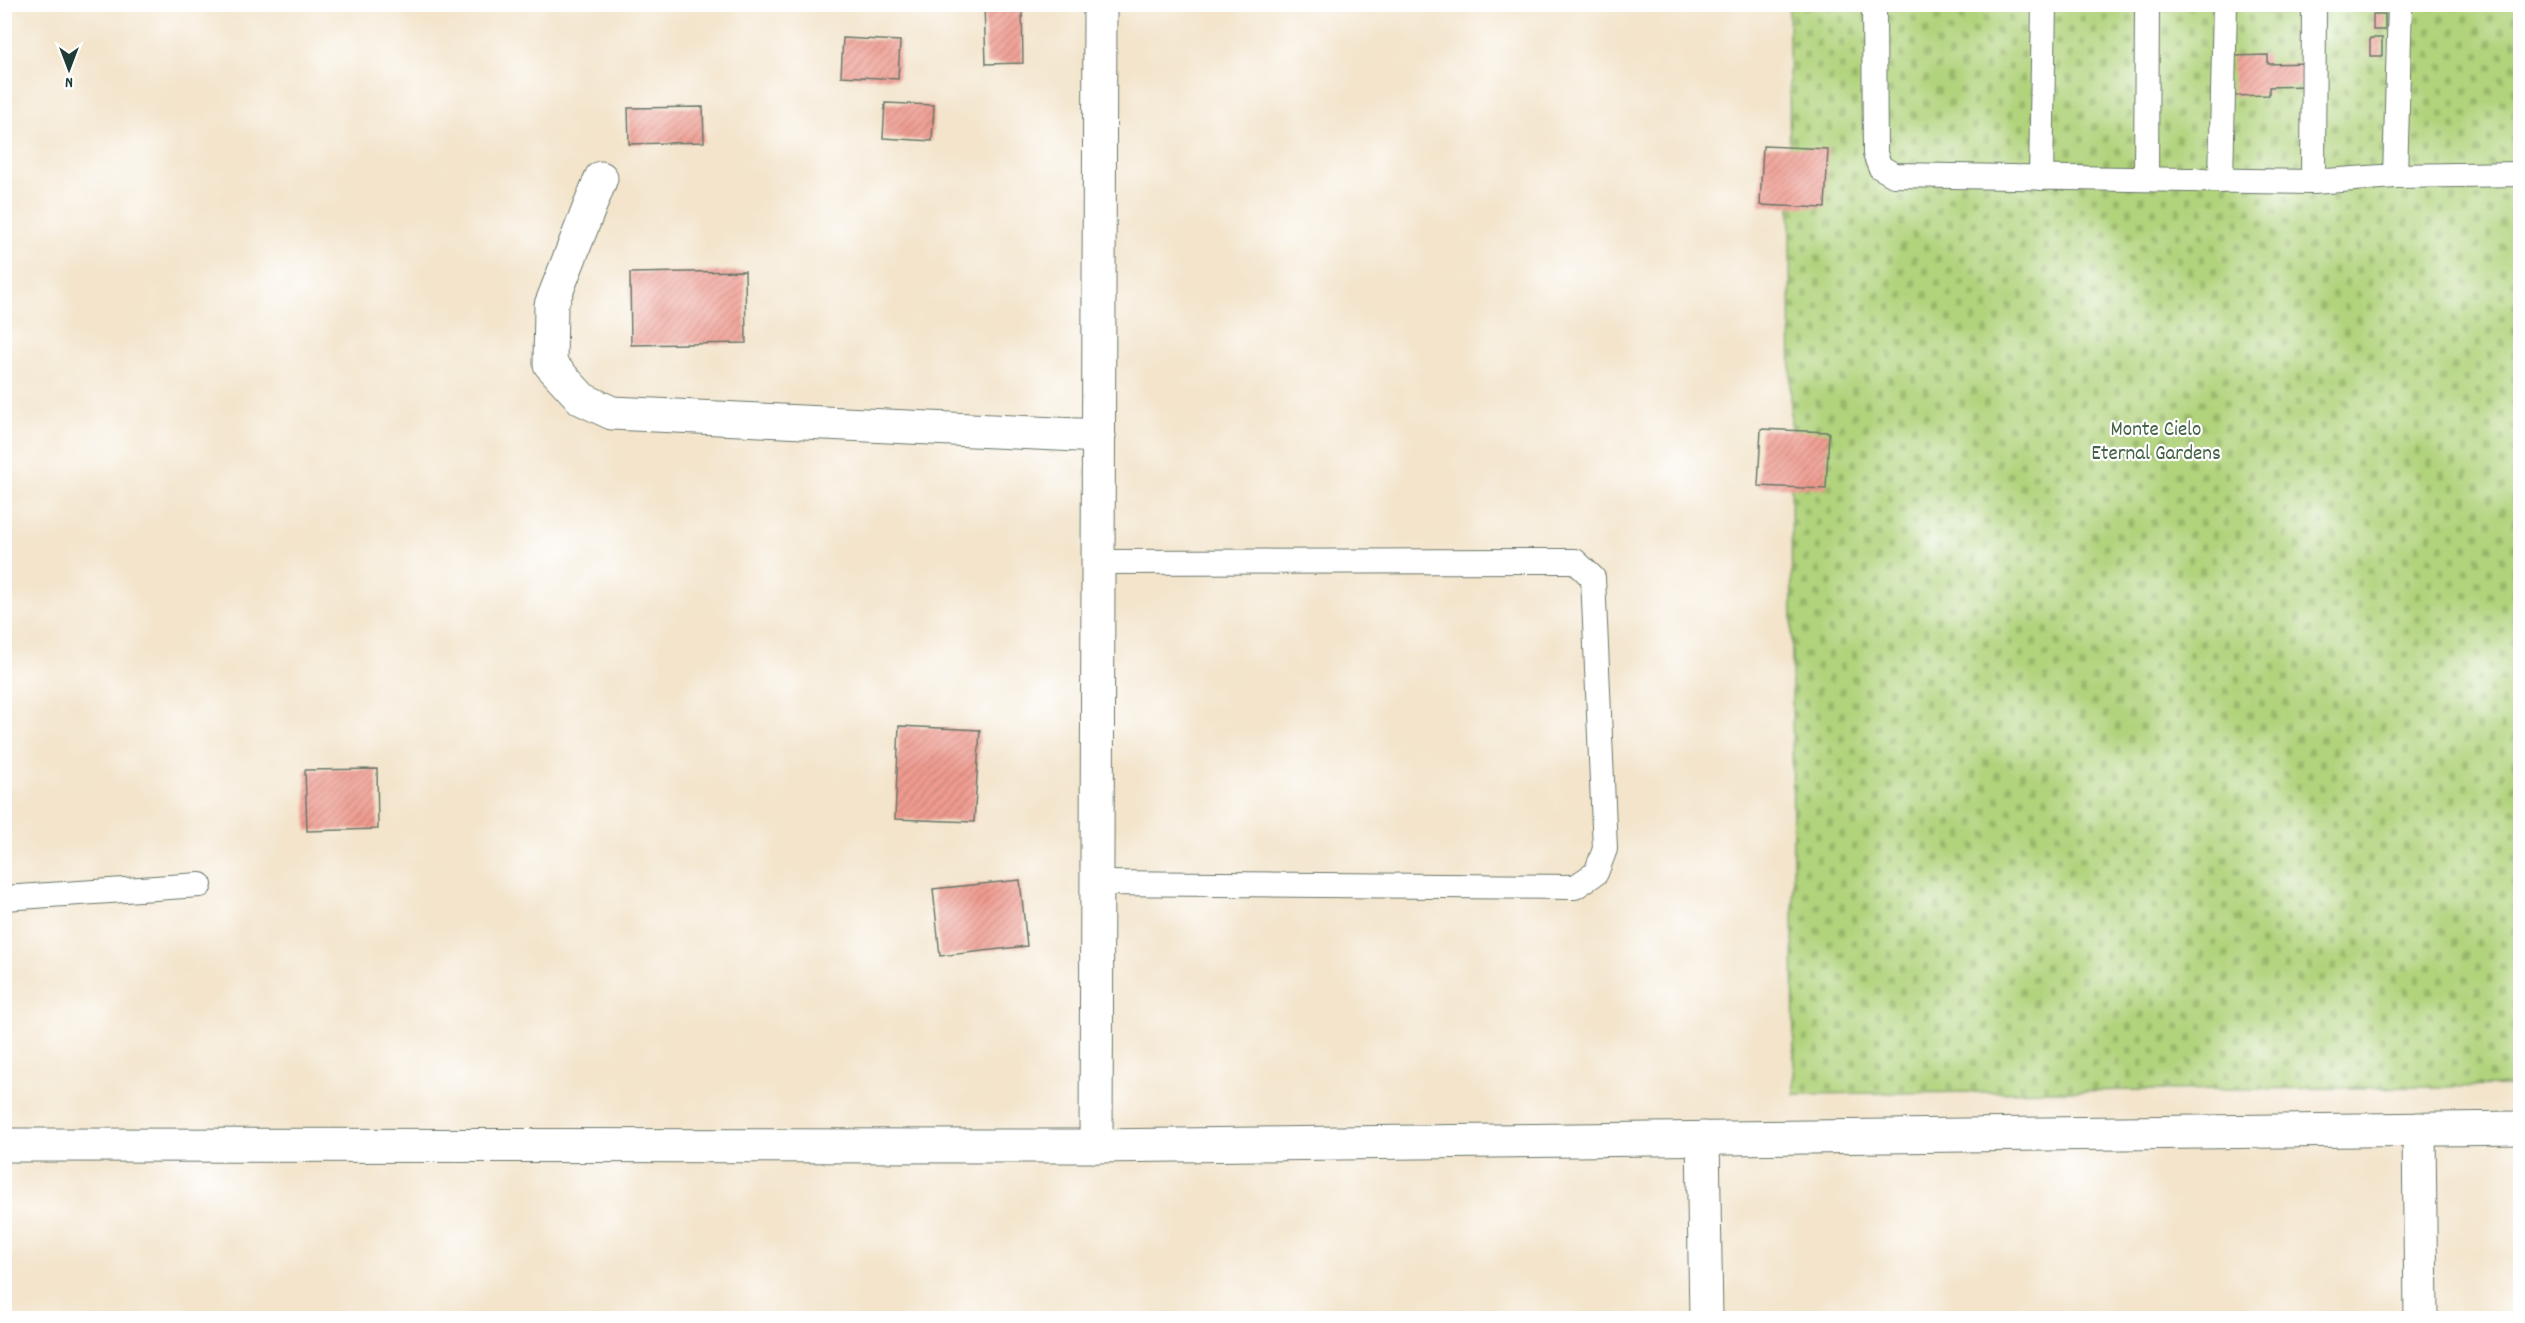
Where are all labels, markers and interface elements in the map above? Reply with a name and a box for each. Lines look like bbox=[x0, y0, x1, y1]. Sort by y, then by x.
north arrow bbox=[39, 39, 99, 99]
text: N bbox=[65, 70, 73, 93]
park label: Monte Cielo Eternal Gardens bbox=[2091, 416, 2221, 470]

